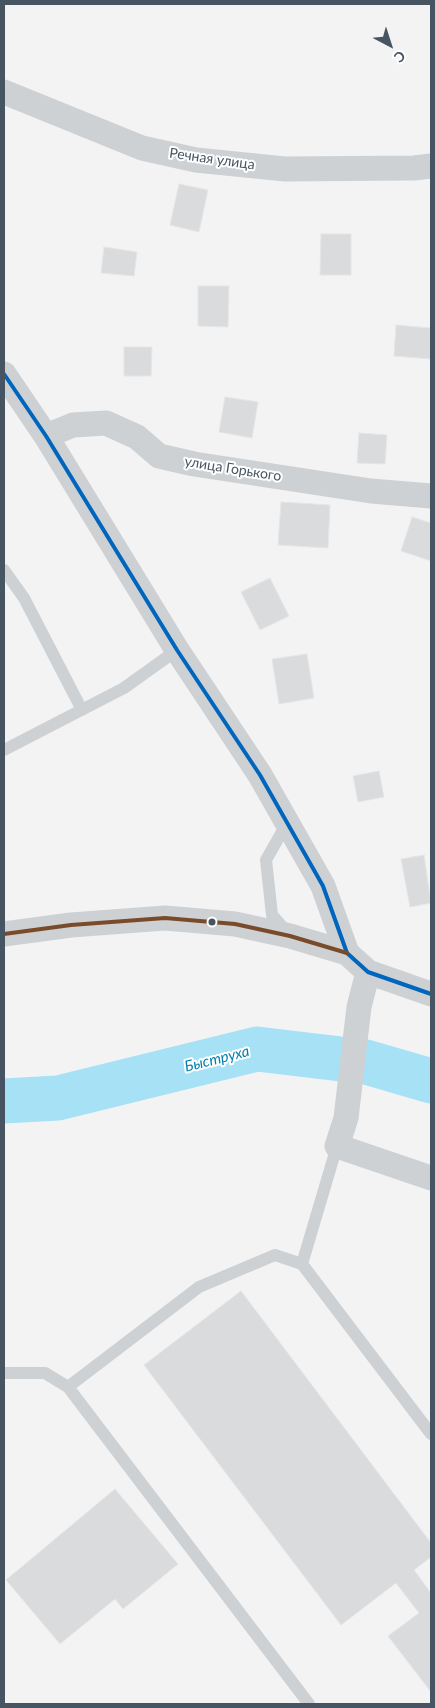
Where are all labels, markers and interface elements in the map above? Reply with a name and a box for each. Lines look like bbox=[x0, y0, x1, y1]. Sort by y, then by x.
north arrow bbox=[365, 20, 415, 70]
text: С bbox=[391, 47, 409, 66]
street label: Речная улица bbox=[168, 145, 256, 173]
street label: улица Горького bbox=[183, 453, 283, 485]
unlabelled marker bbox=[207, 917, 217, 927]
water label: Быструха bbox=[183, 1042, 251, 1076]

